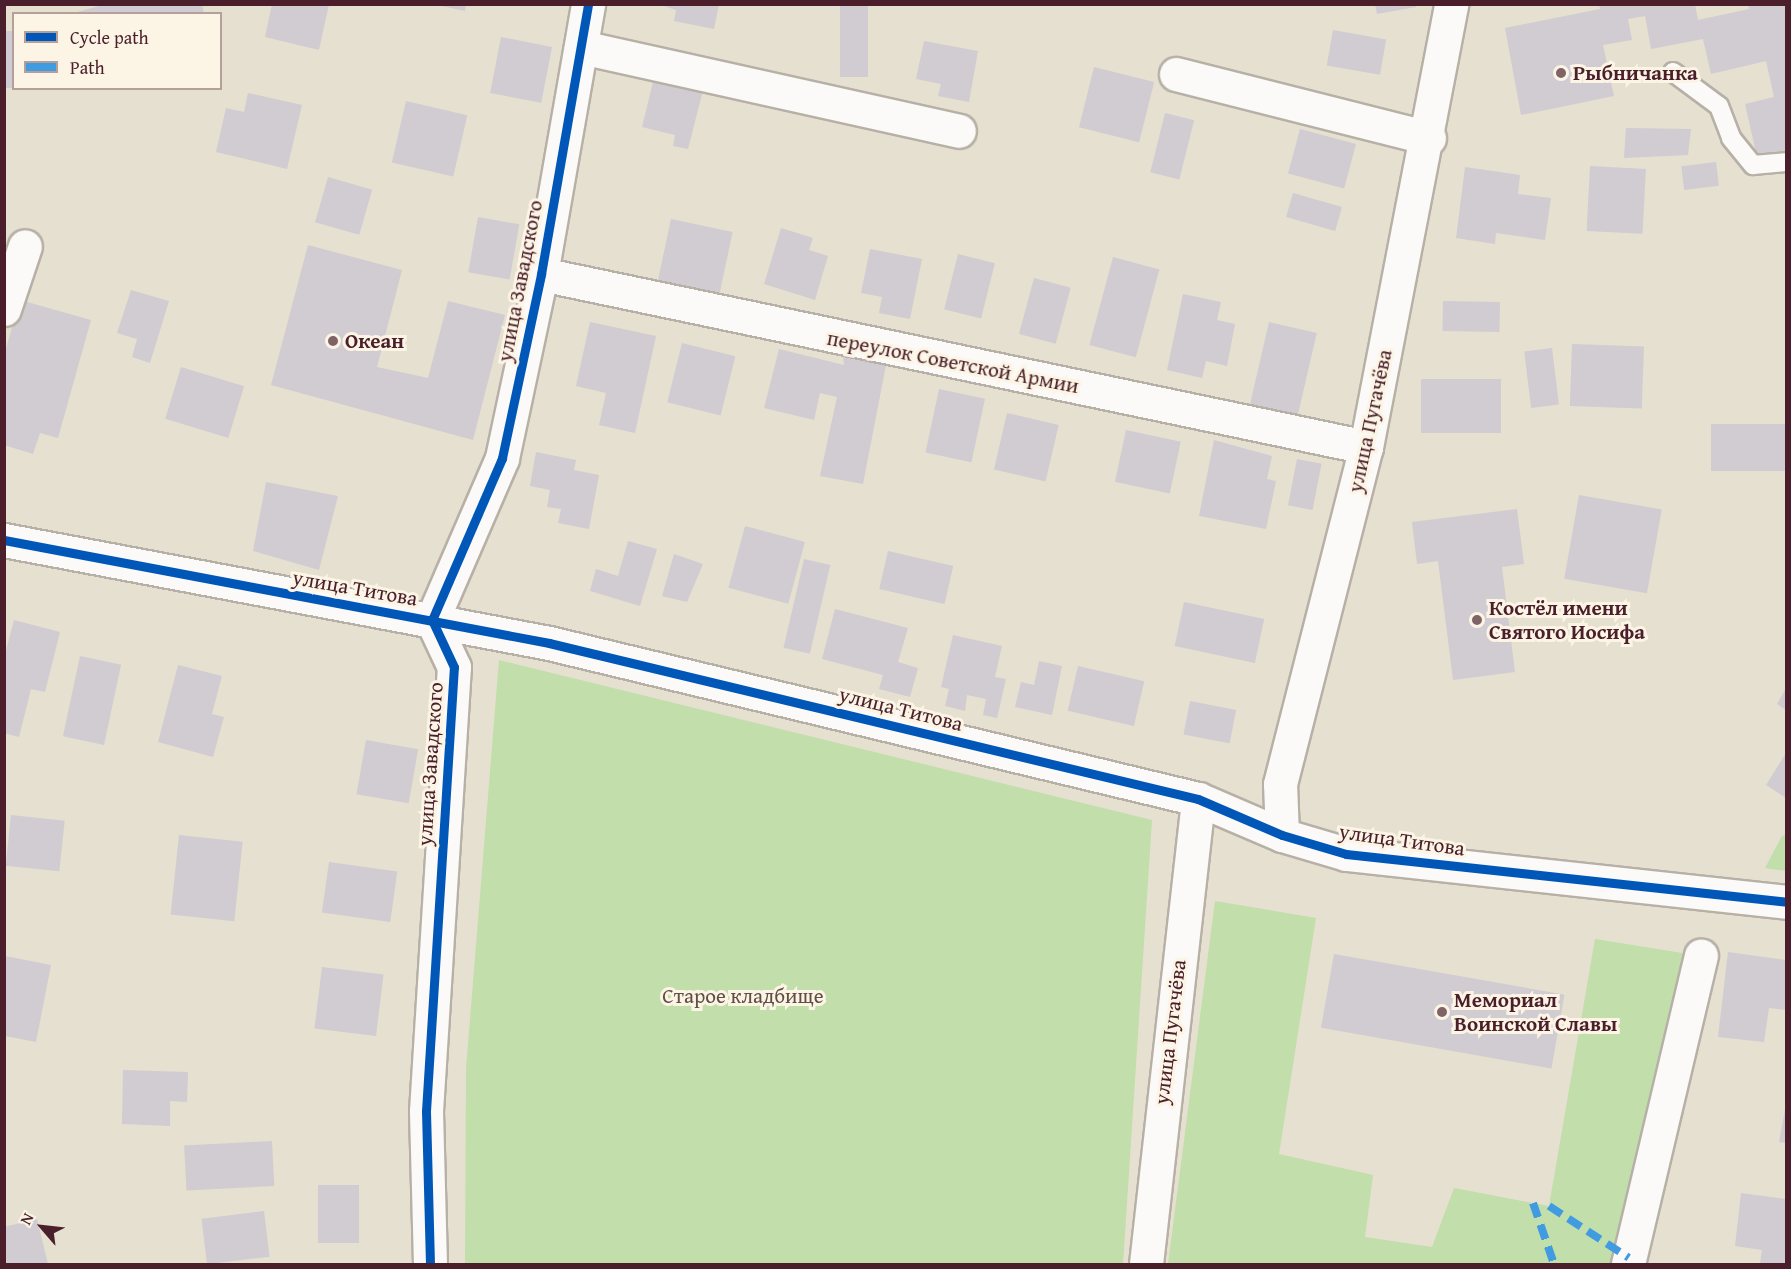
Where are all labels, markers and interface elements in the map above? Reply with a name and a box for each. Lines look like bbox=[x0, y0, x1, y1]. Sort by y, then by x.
legend bbox=[12, 12, 222, 90]
text: Cycle path bbox=[70, 24, 149, 51]
text: Path bbox=[70, 54, 105, 81]
place label: Рыбничанка bbox=[1573, 60, 1698, 86]
marker: Рыбничанка bbox=[1554, 66, 1568, 80]
street label: улица Завадского bbox=[492, 198, 548, 364]
street label: переулок Советской Армии bbox=[825, 325, 1081, 399]
place label: Океан bbox=[345, 328, 404, 354]
marker: Океан bbox=[326, 334, 340, 348]
street label: улица Пугачёва bbox=[1343, 347, 1397, 495]
street label: улица Титова bbox=[290, 565, 420, 611]
place label: Костёл имени Святого Иосифа bbox=[1489, 595, 1645, 645]
marker: Костёл имени Святого Иосифа bbox=[1470, 613, 1484, 627]
street label: улица Завадского bbox=[412, 681, 448, 847]
street label: улица Титова bbox=[836, 681, 966, 737]
street label: улица Титова bbox=[1338, 819, 1466, 861]
street label: улица Пугачёва bbox=[1149, 958, 1191, 1106]
park label: Старое кладбище bbox=[662, 983, 824, 1009]
place label: Мемориал Воинской Славы bbox=[1454, 987, 1617, 1037]
marker: Мемориал Воинской Славы bbox=[1435, 1005, 1449, 1019]
north arrow bbox=[12, 1197, 72, 1257]
text: N bbox=[13, 1208, 39, 1229]

